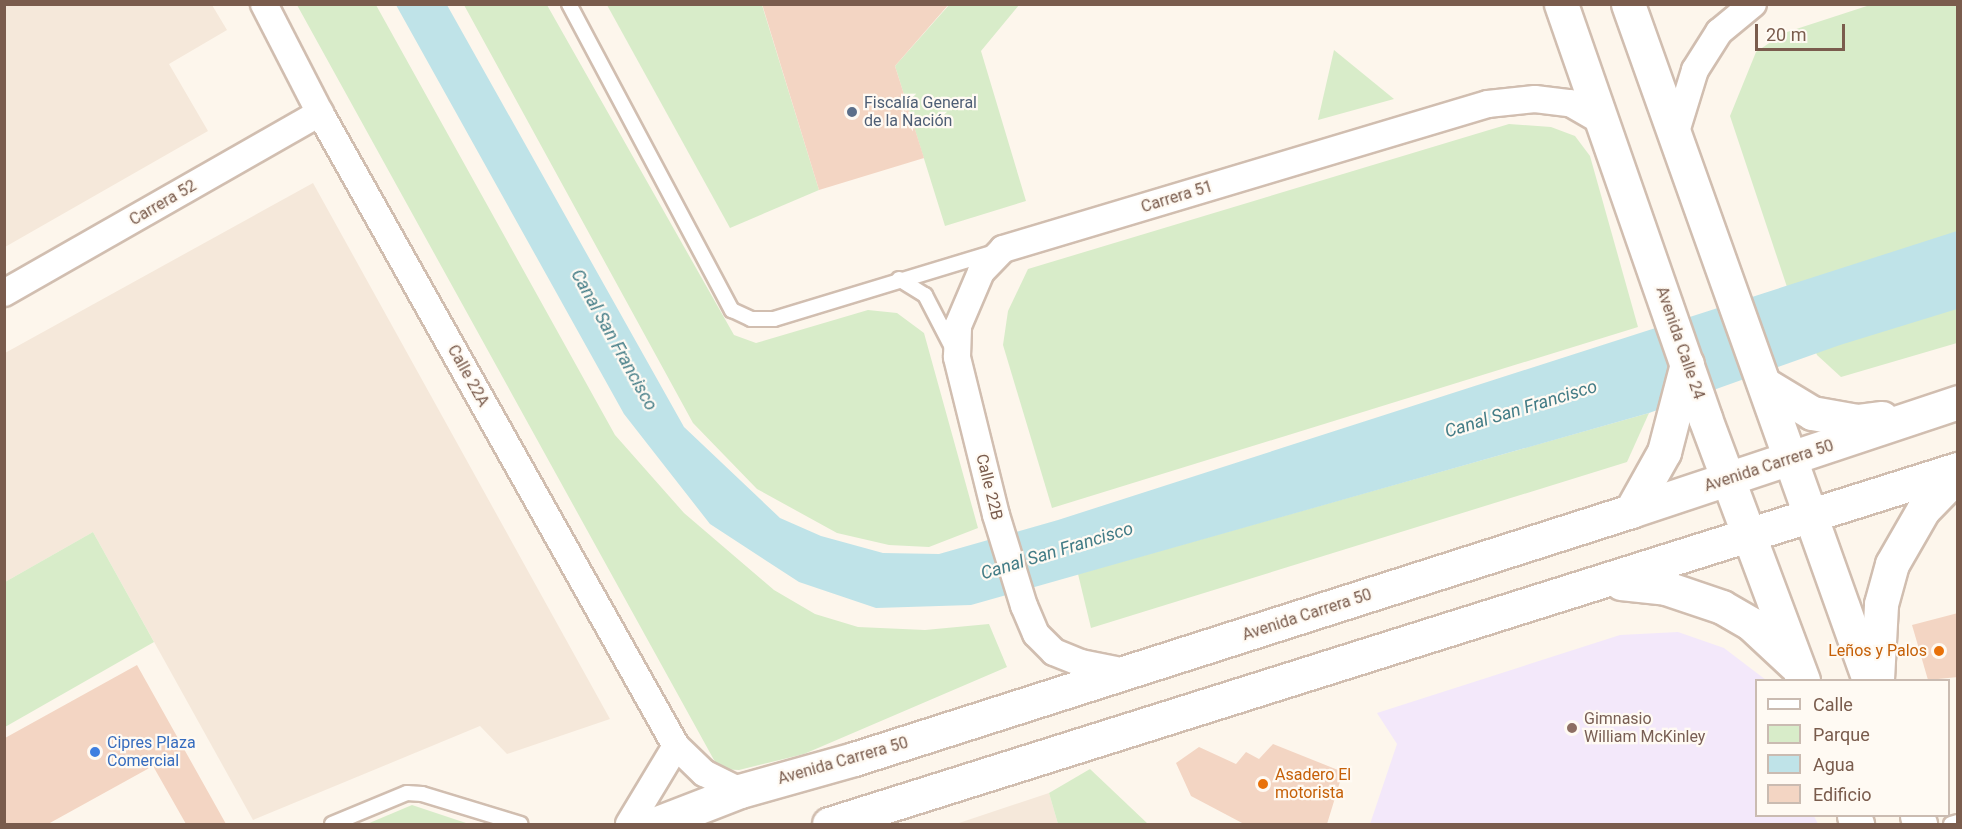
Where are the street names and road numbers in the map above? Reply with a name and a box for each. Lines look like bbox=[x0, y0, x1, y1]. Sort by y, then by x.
street label: Carrera 52 bbox=[126, 176, 200, 230]
street label: Carrera 51 bbox=[1139, 177, 1215, 217]
street label: Avenida Calle 24 bbox=[1652, 284, 1708, 402]
street label: Calle 22A bbox=[443, 342, 493, 410]
street label: Avenida Carrera 50 bbox=[1702, 436, 1836, 496]
street label: Calle 22B bbox=[972, 452, 1006, 522]
street label: Avenida Carrera 50 bbox=[1240, 585, 1374, 645]
street label: Avenida Carrera 50 bbox=[776, 733, 910, 789]

